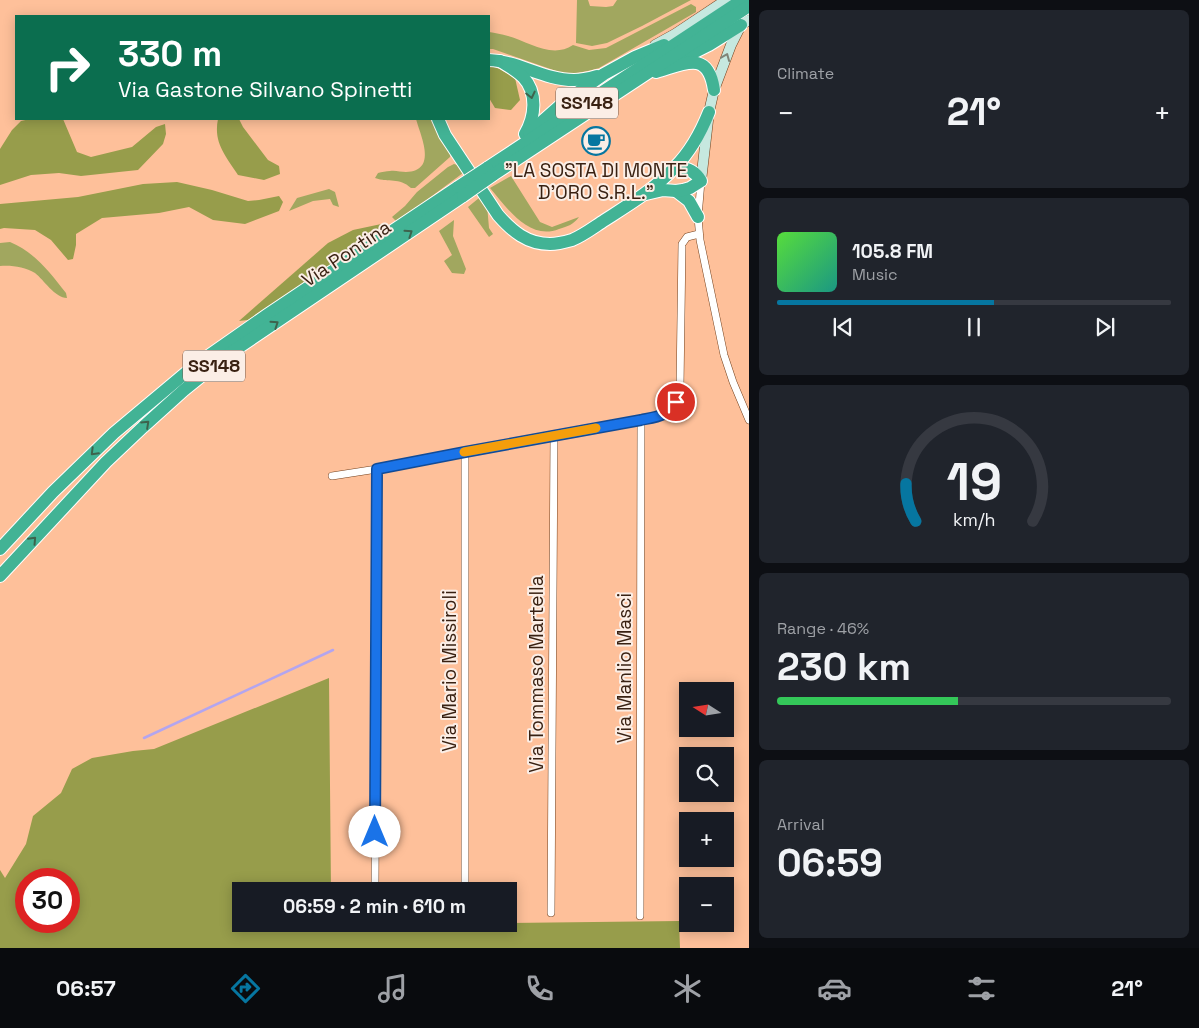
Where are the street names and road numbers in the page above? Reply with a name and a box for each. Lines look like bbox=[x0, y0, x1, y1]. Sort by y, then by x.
road number: SS148 bbox=[556, 88, 618, 119]
street label: Via Pontina bbox=[297, 214, 396, 292]
road number: SS148 bbox=[183, 351, 245, 382]
street label: Via Tommaso Martella bbox=[524, 575, 549, 773]
street label: Via Mario Missiroli bbox=[437, 590, 462, 752]
street label: Via Manlio Masci bbox=[612, 593, 637, 743]

